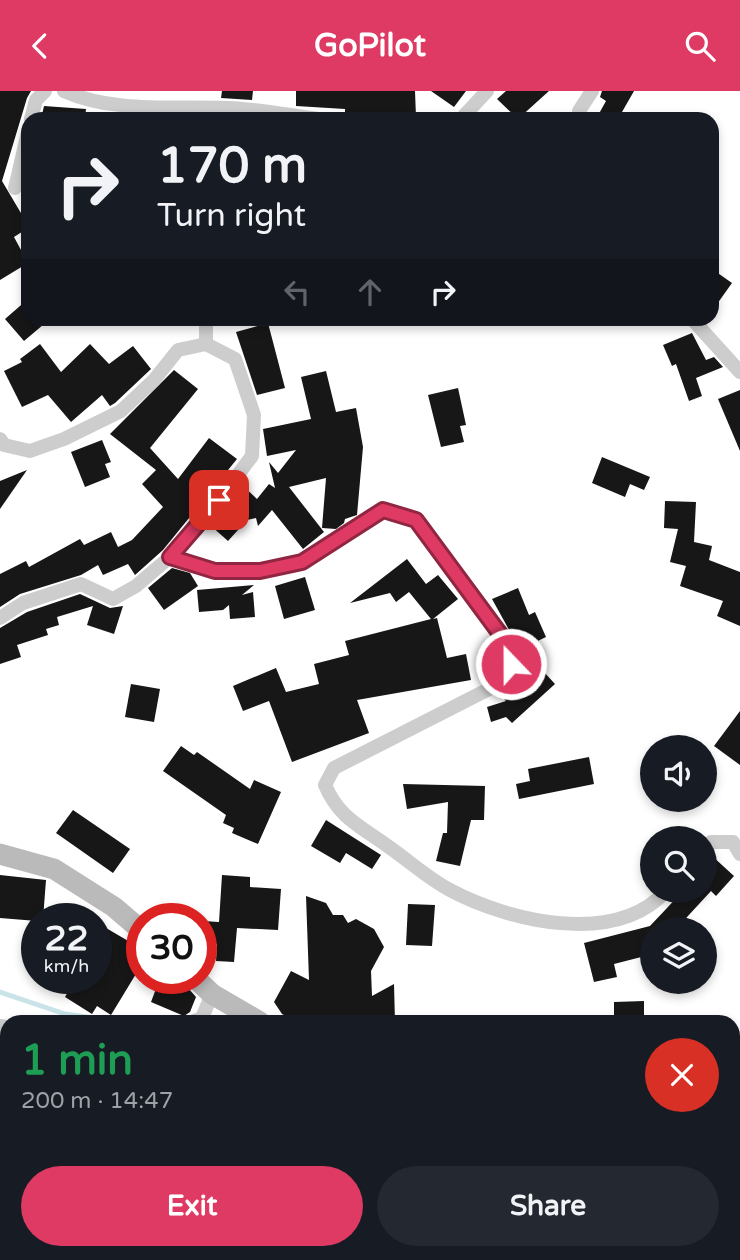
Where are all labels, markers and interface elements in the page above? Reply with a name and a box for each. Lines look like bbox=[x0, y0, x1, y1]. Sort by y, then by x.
icon: back bbox=[21, 27, 59, 65]
text: GoPilot bbox=[314, 27, 426, 65]
icon: search bbox=[681, 27, 719, 65]
text: 170 m bbox=[157, 137, 307, 196]
icon: right bbox=[42, 140, 133, 231]
text: Turn right bbox=[157, 197, 306, 235]
icon: left bbox=[278, 273, 316, 311]
icon: ahead bbox=[351, 273, 389, 311]
icon: right bbox=[424, 273, 462, 311]
pin bbox=[189, 470, 249, 530]
icon: arrive bbox=[200, 481, 238, 519]
position arrow bbox=[474, 627, 548, 701]
map controls bbox=[640, 735, 717, 994]
button: sound bbox=[640, 735, 717, 812]
button: search bbox=[640, 826, 717, 903]
speed limit sign: 30 bbox=[126, 903, 217, 994]
button: layers bbox=[640, 917, 717, 994]
text: 22 bbox=[45, 918, 88, 960]
text: km/h bbox=[44, 955, 89, 977]
text: 1 min bbox=[21, 1035, 133, 1086]
button: close bbox=[645, 1038, 719, 1112]
text: 200 m · 14:47 bbox=[21, 1087, 173, 1115]
button: Exit bbox=[21, 1166, 363, 1246]
button: Share bbox=[377, 1166, 719, 1246]

